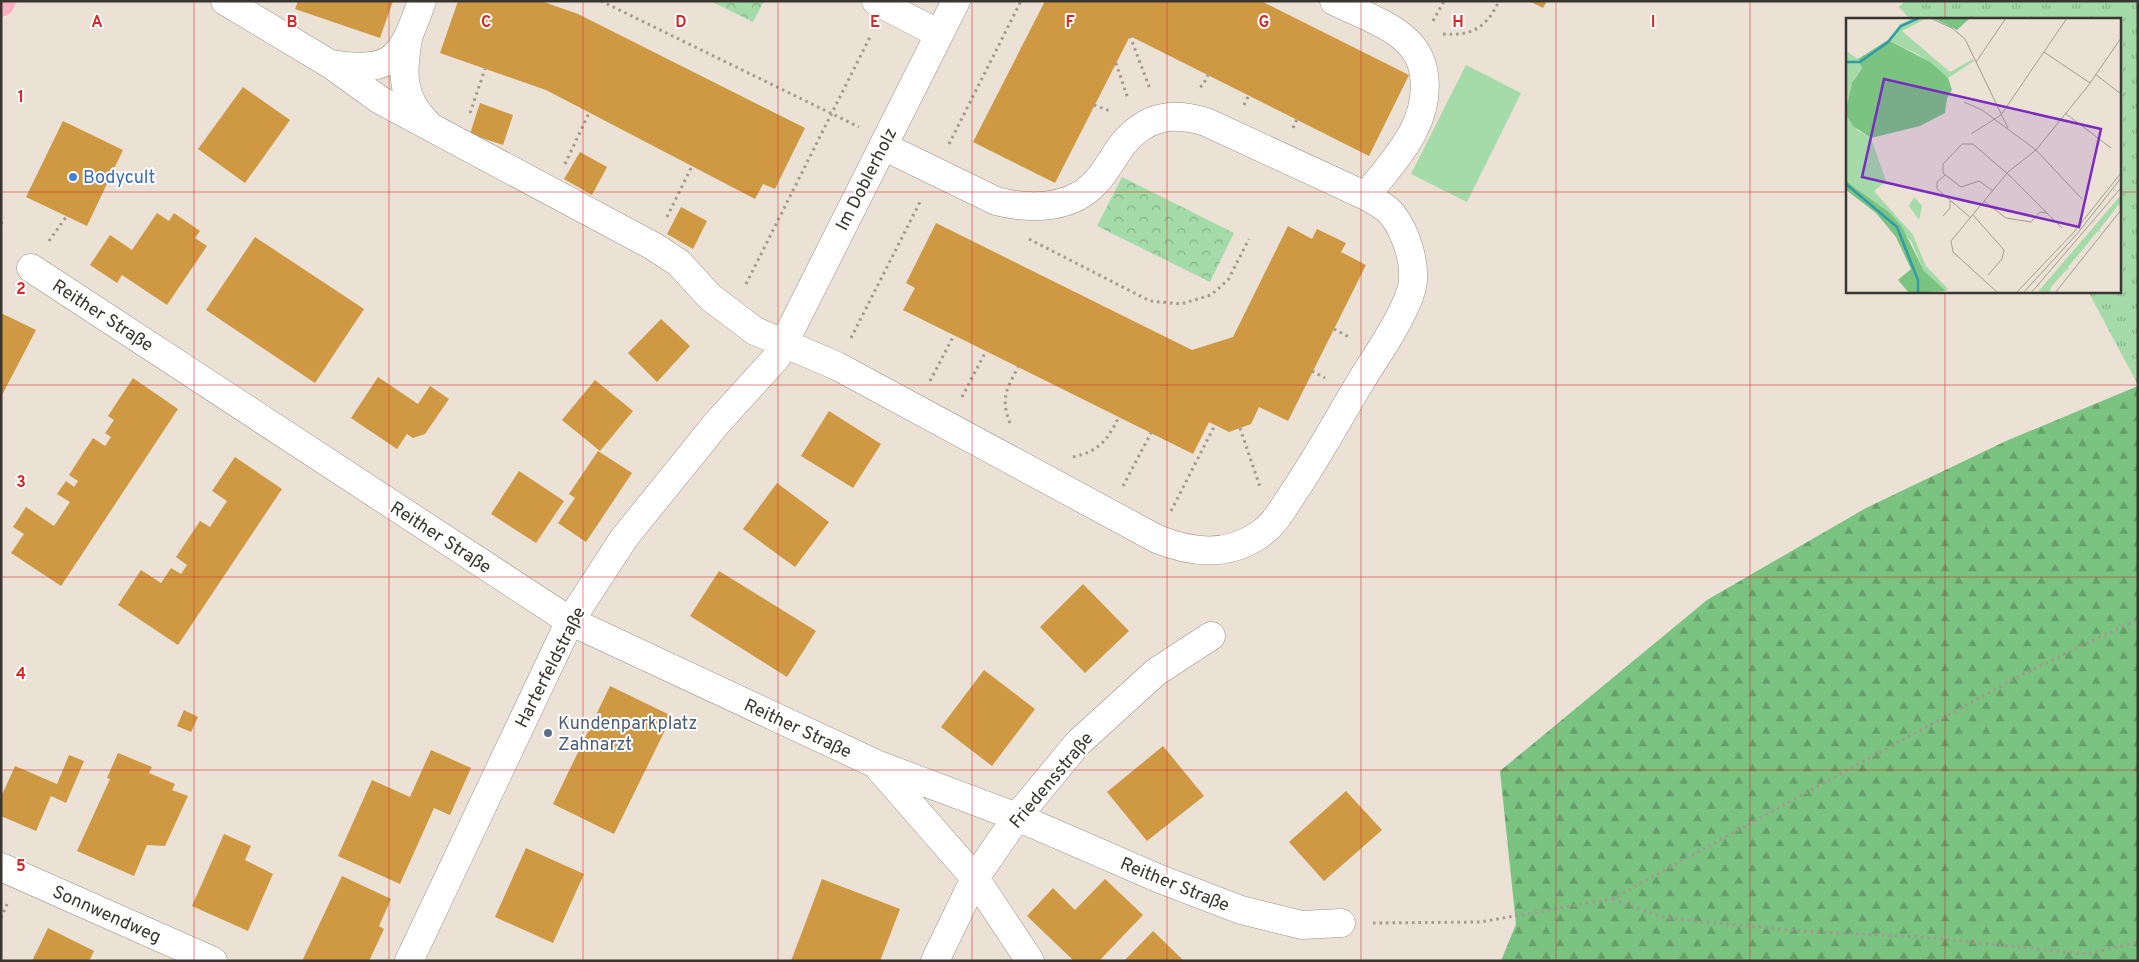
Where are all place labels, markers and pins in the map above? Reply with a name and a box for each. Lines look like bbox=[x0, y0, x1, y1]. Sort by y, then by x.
place label: Bodycult bbox=[83, 167, 155, 190]
marker: Bodycult bbox=[67, 171, 79, 183]
place label: Kundenparkplatz Zahnarzt bbox=[558, 713, 697, 757]
marker: Kundenparkplatz Zahnarzt bbox=[542, 727, 554, 739]

